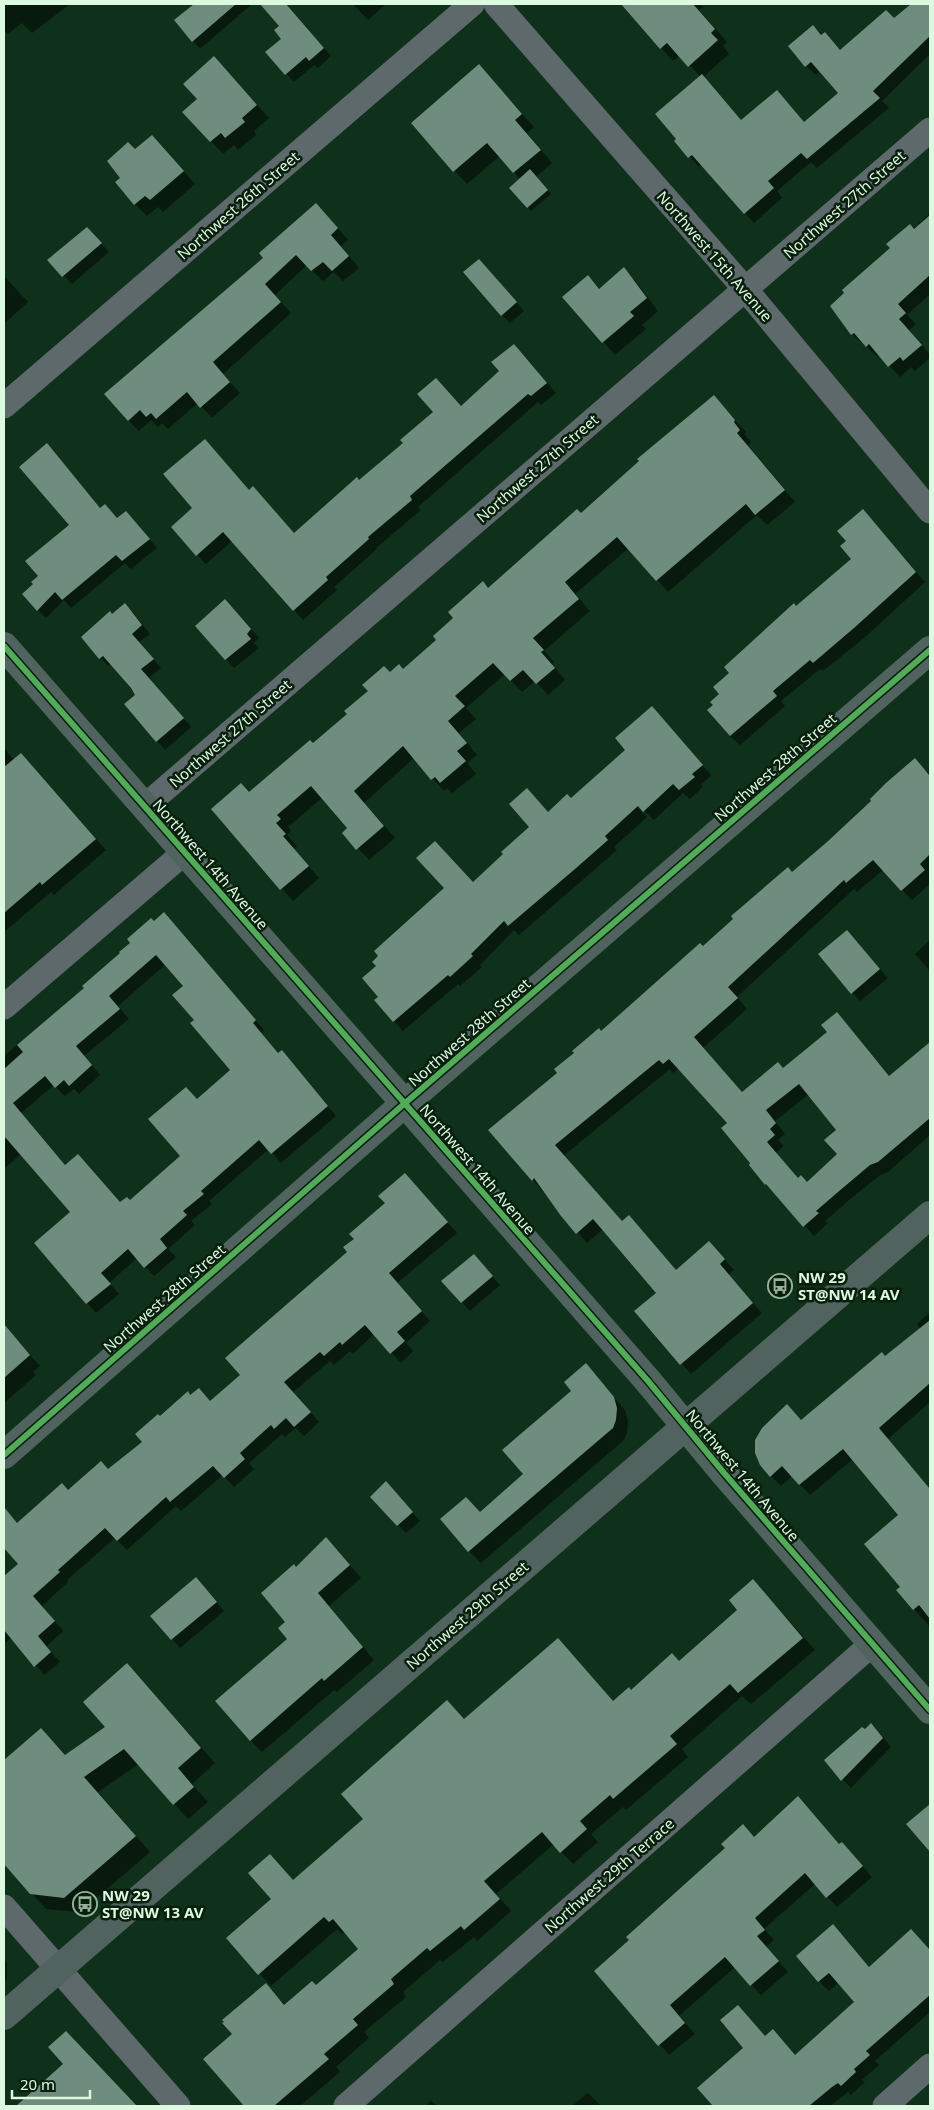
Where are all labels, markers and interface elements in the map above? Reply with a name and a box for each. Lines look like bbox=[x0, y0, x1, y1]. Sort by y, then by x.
street label: Northwest 27th Street bbox=[779, 145, 910, 263]
street label: Northwest 26th Street bbox=[173, 146, 304, 264]
street label: Northwest 15th Avenue bbox=[653, 187, 777, 325]
street label: Northwest 27th Street bbox=[472, 409, 603, 527]
street label: Northwest 27th Street bbox=[165, 674, 296, 792]
street label: Northwest 28th Street bbox=[710, 708, 841, 826]
street label: Northwest 14th Avenue bbox=[149, 795, 273, 933]
street label: Northwest 28th Street bbox=[404, 973, 535, 1091]
street label: Northwest 14th Avenue bbox=[416, 1100, 540, 1238]
street label: Northwest 28th Street bbox=[99, 1239, 230, 1357]
place label: NW 29 ST@NW 14 AV bbox=[798, 1267, 900, 1304]
bus stop icon: NW 29 ST@NW 14 AV bbox=[767, 1273, 793, 1299]
street label: Northwest 14th Avenue bbox=[682, 1405, 804, 1545]
street label: Northwest 29th Street bbox=[402, 1556, 533, 1674]
street label: Northwest 29th Terrace bbox=[540, 1813, 678, 1937]
place label: NW 29 ST@NW 13 AV bbox=[102, 1885, 204, 1922]
bus stop icon: NW 29 ST@NW 13 AV bbox=[72, 1891, 98, 1917]
scale bar bbox=[12, 2068, 90, 2100]
text: 20 m bbox=[20, 2074, 55, 2094]

